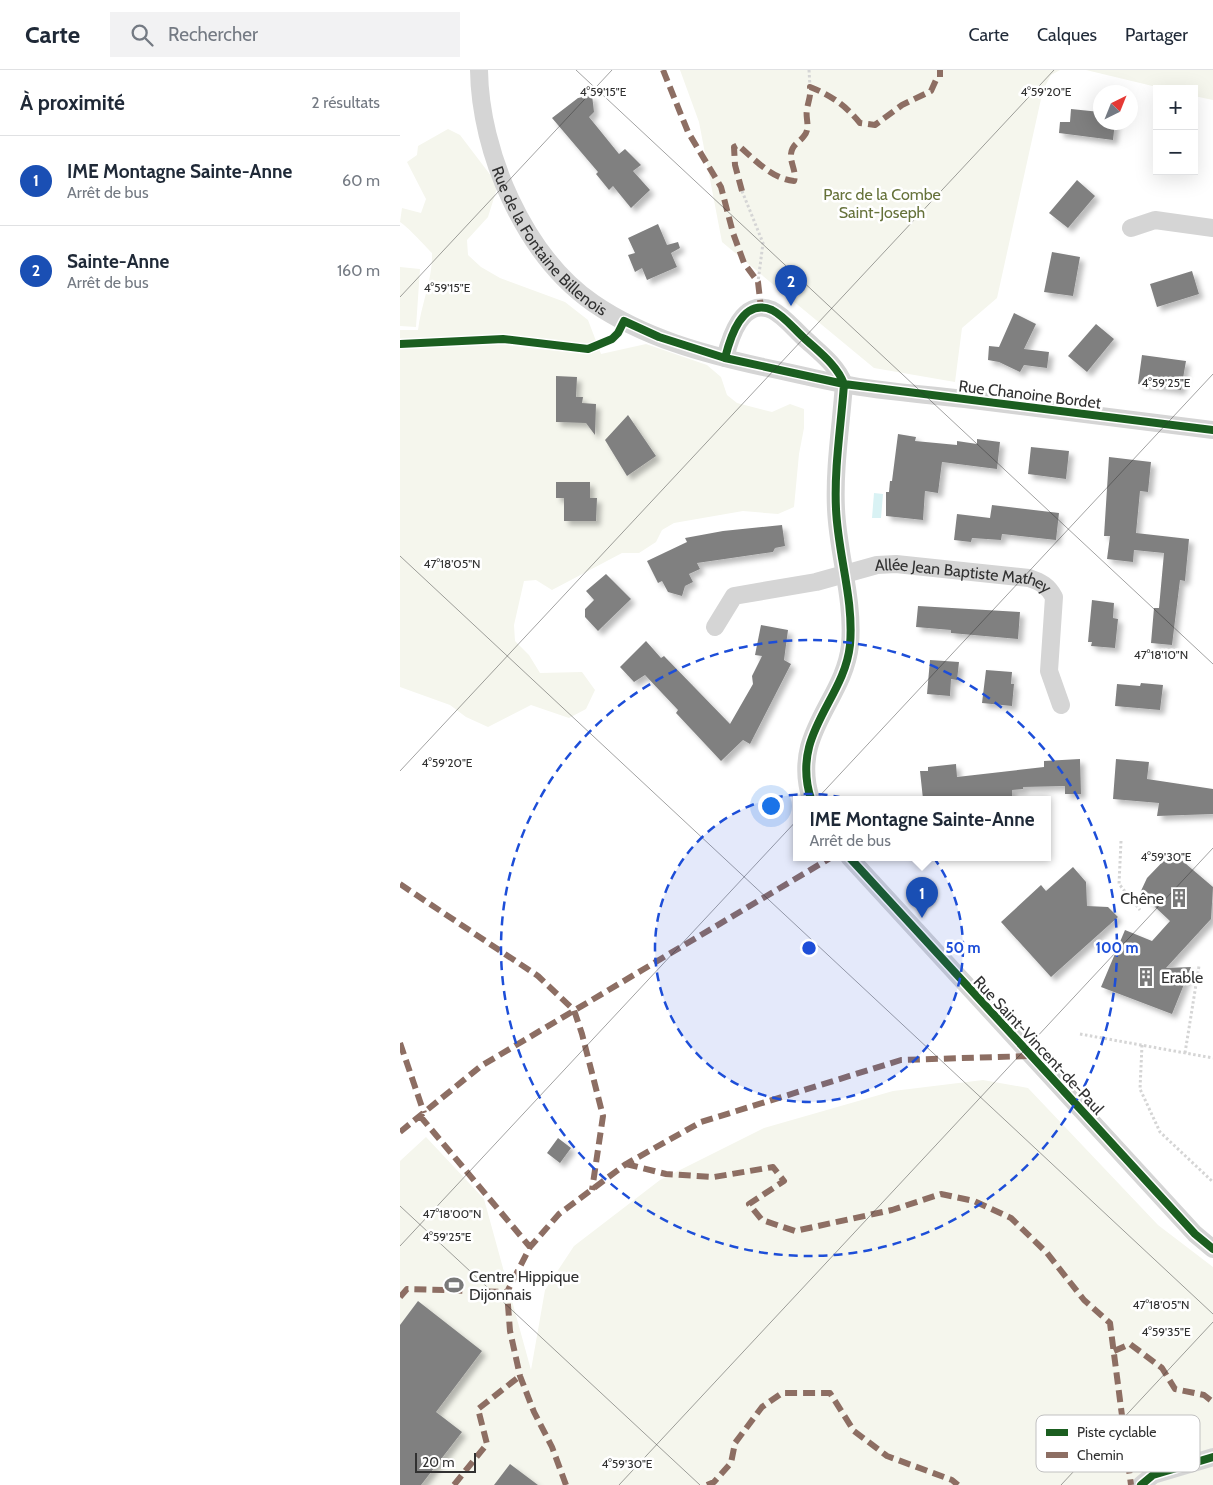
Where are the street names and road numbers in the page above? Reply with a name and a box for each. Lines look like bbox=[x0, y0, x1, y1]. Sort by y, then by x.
street label: Rue de la Fontaine Billenois bbox=[488, 164, 611, 320]
street label: Rue Chanoine Bordet bbox=[958, 376, 1103, 413]
street label: Allée Jean Baptiste Mathey bbox=[874, 555, 1055, 597]
street label: Rue Saint-Vincent-de-Paul bbox=[969, 972, 1108, 1119]

